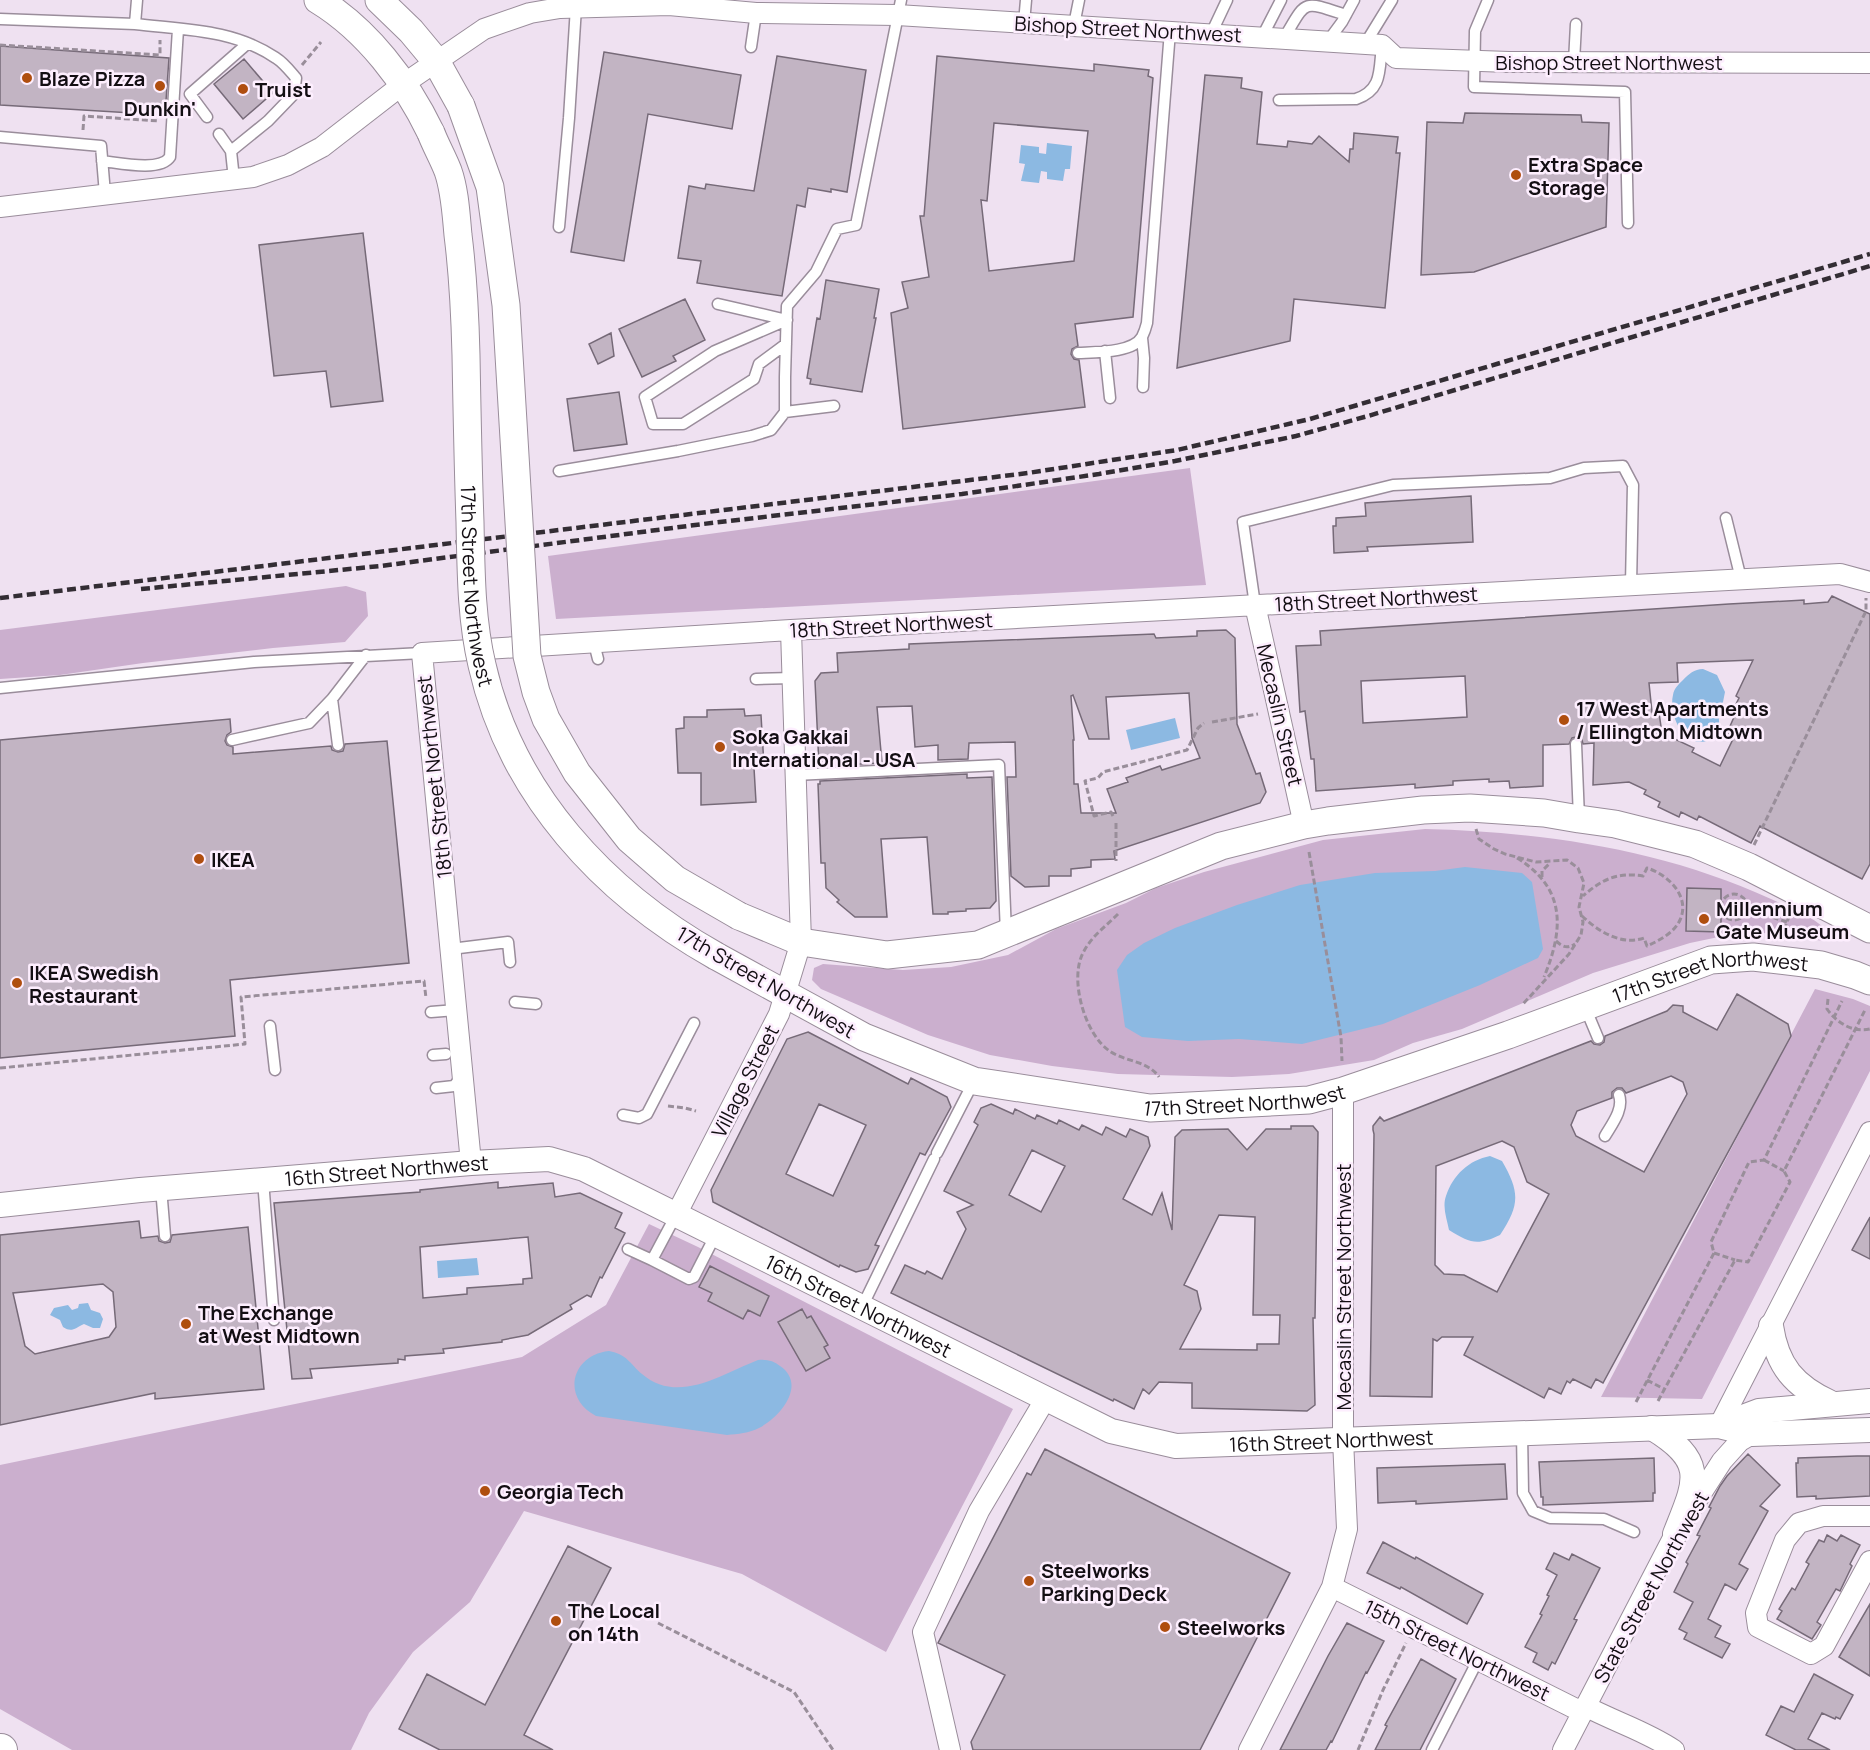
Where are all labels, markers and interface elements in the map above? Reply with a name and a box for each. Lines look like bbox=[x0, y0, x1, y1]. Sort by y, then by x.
street label: Bishop Street Northwest bbox=[1014, 10, 1242, 48]
street label: Bishop Street Northwest bbox=[1495, 49, 1723, 76]
place label: Blaze Pizza bbox=[39, 65, 145, 92]
marker: Blaze Pizza bbox=[20, 71, 34, 85]
place label: Truist bbox=[255, 76, 312, 103]
marker: Dunkin' bbox=[153, 79, 167, 93]
marker: Truist bbox=[236, 82, 250, 96]
place label: Dunkin' bbox=[124, 95, 196, 122]
place label: Extra Space Storage bbox=[1528, 151, 1643, 201]
marker: Extra Space Storage bbox=[1509, 168, 1523, 182]
street label: 17th Street Northwest bbox=[455, 485, 500, 689]
street label: 18th Street Northwest bbox=[1274, 580, 1478, 618]
street label: 18th Street Northwest bbox=[789, 606, 993, 644]
street label: Mecaslin Street bbox=[1251, 641, 1309, 789]
street label: 18th Street Northwest bbox=[410, 674, 458, 880]
place label: 17 West Apartments / Ellington Midtown bbox=[1576, 695, 1769, 745]
marker: 17 West Apartments / Ellington Midtown bbox=[1557, 713, 1571, 727]
place label: Soka Gakkai International - USA bbox=[732, 723, 916, 773]
marker: Soka Gakkai International - USA bbox=[713, 740, 727, 754]
place label: IKEA bbox=[211, 846, 255, 873]
marker: IKEA bbox=[192, 852, 206, 866]
place label: Millennium Gate Museum bbox=[1716, 895, 1849, 945]
marker: Millennium Gate Museum bbox=[1697, 912, 1711, 926]
street label: 17th Street Northwest bbox=[672, 920, 860, 1044]
street label: 17th Street Northwest bbox=[1608, 943, 1810, 1009]
place label: IKEA Swedish Restaurant bbox=[29, 959, 159, 1009]
marker: IKEA Swedish Restaurant bbox=[10, 976, 24, 990]
street label: Village Street bbox=[705, 1020, 785, 1142]
street label: 17th Street Northwest bbox=[1142, 1078, 1348, 1122]
street label: 16th Street Northwest bbox=[283, 1149, 489, 1192]
street label: Mecaslin Street Northwest bbox=[1330, 1164, 1357, 1410]
street label: 16th Street Northwest bbox=[761, 1248, 956, 1363]
place label: The Exchange at West Midtown bbox=[198, 1299, 360, 1349]
marker: The Exchange at West Midtown bbox=[179, 1317, 193, 1331]
street label: 16th Street Northwest bbox=[1228, 1423, 1434, 1458]
place label: Georgia Tech bbox=[497, 1478, 624, 1505]
marker: Georgia Tech bbox=[478, 1484, 492, 1498]
street label: State Street Northwest bbox=[1587, 1486, 1715, 1688]
place label: Steelworks Parking Deck bbox=[1041, 1557, 1168, 1607]
marker: Steelworks Parking Deck bbox=[1022, 1574, 1036, 1588]
street label: 15th Street Northwest bbox=[1360, 1593, 1554, 1707]
place label: The Local on 14th bbox=[568, 1597, 660, 1647]
marker: The Local on 14th bbox=[549, 1614, 563, 1628]
place label: Steelworks bbox=[1177, 1614, 1286, 1641]
marker: Steelworks bbox=[1158, 1620, 1172, 1634]

